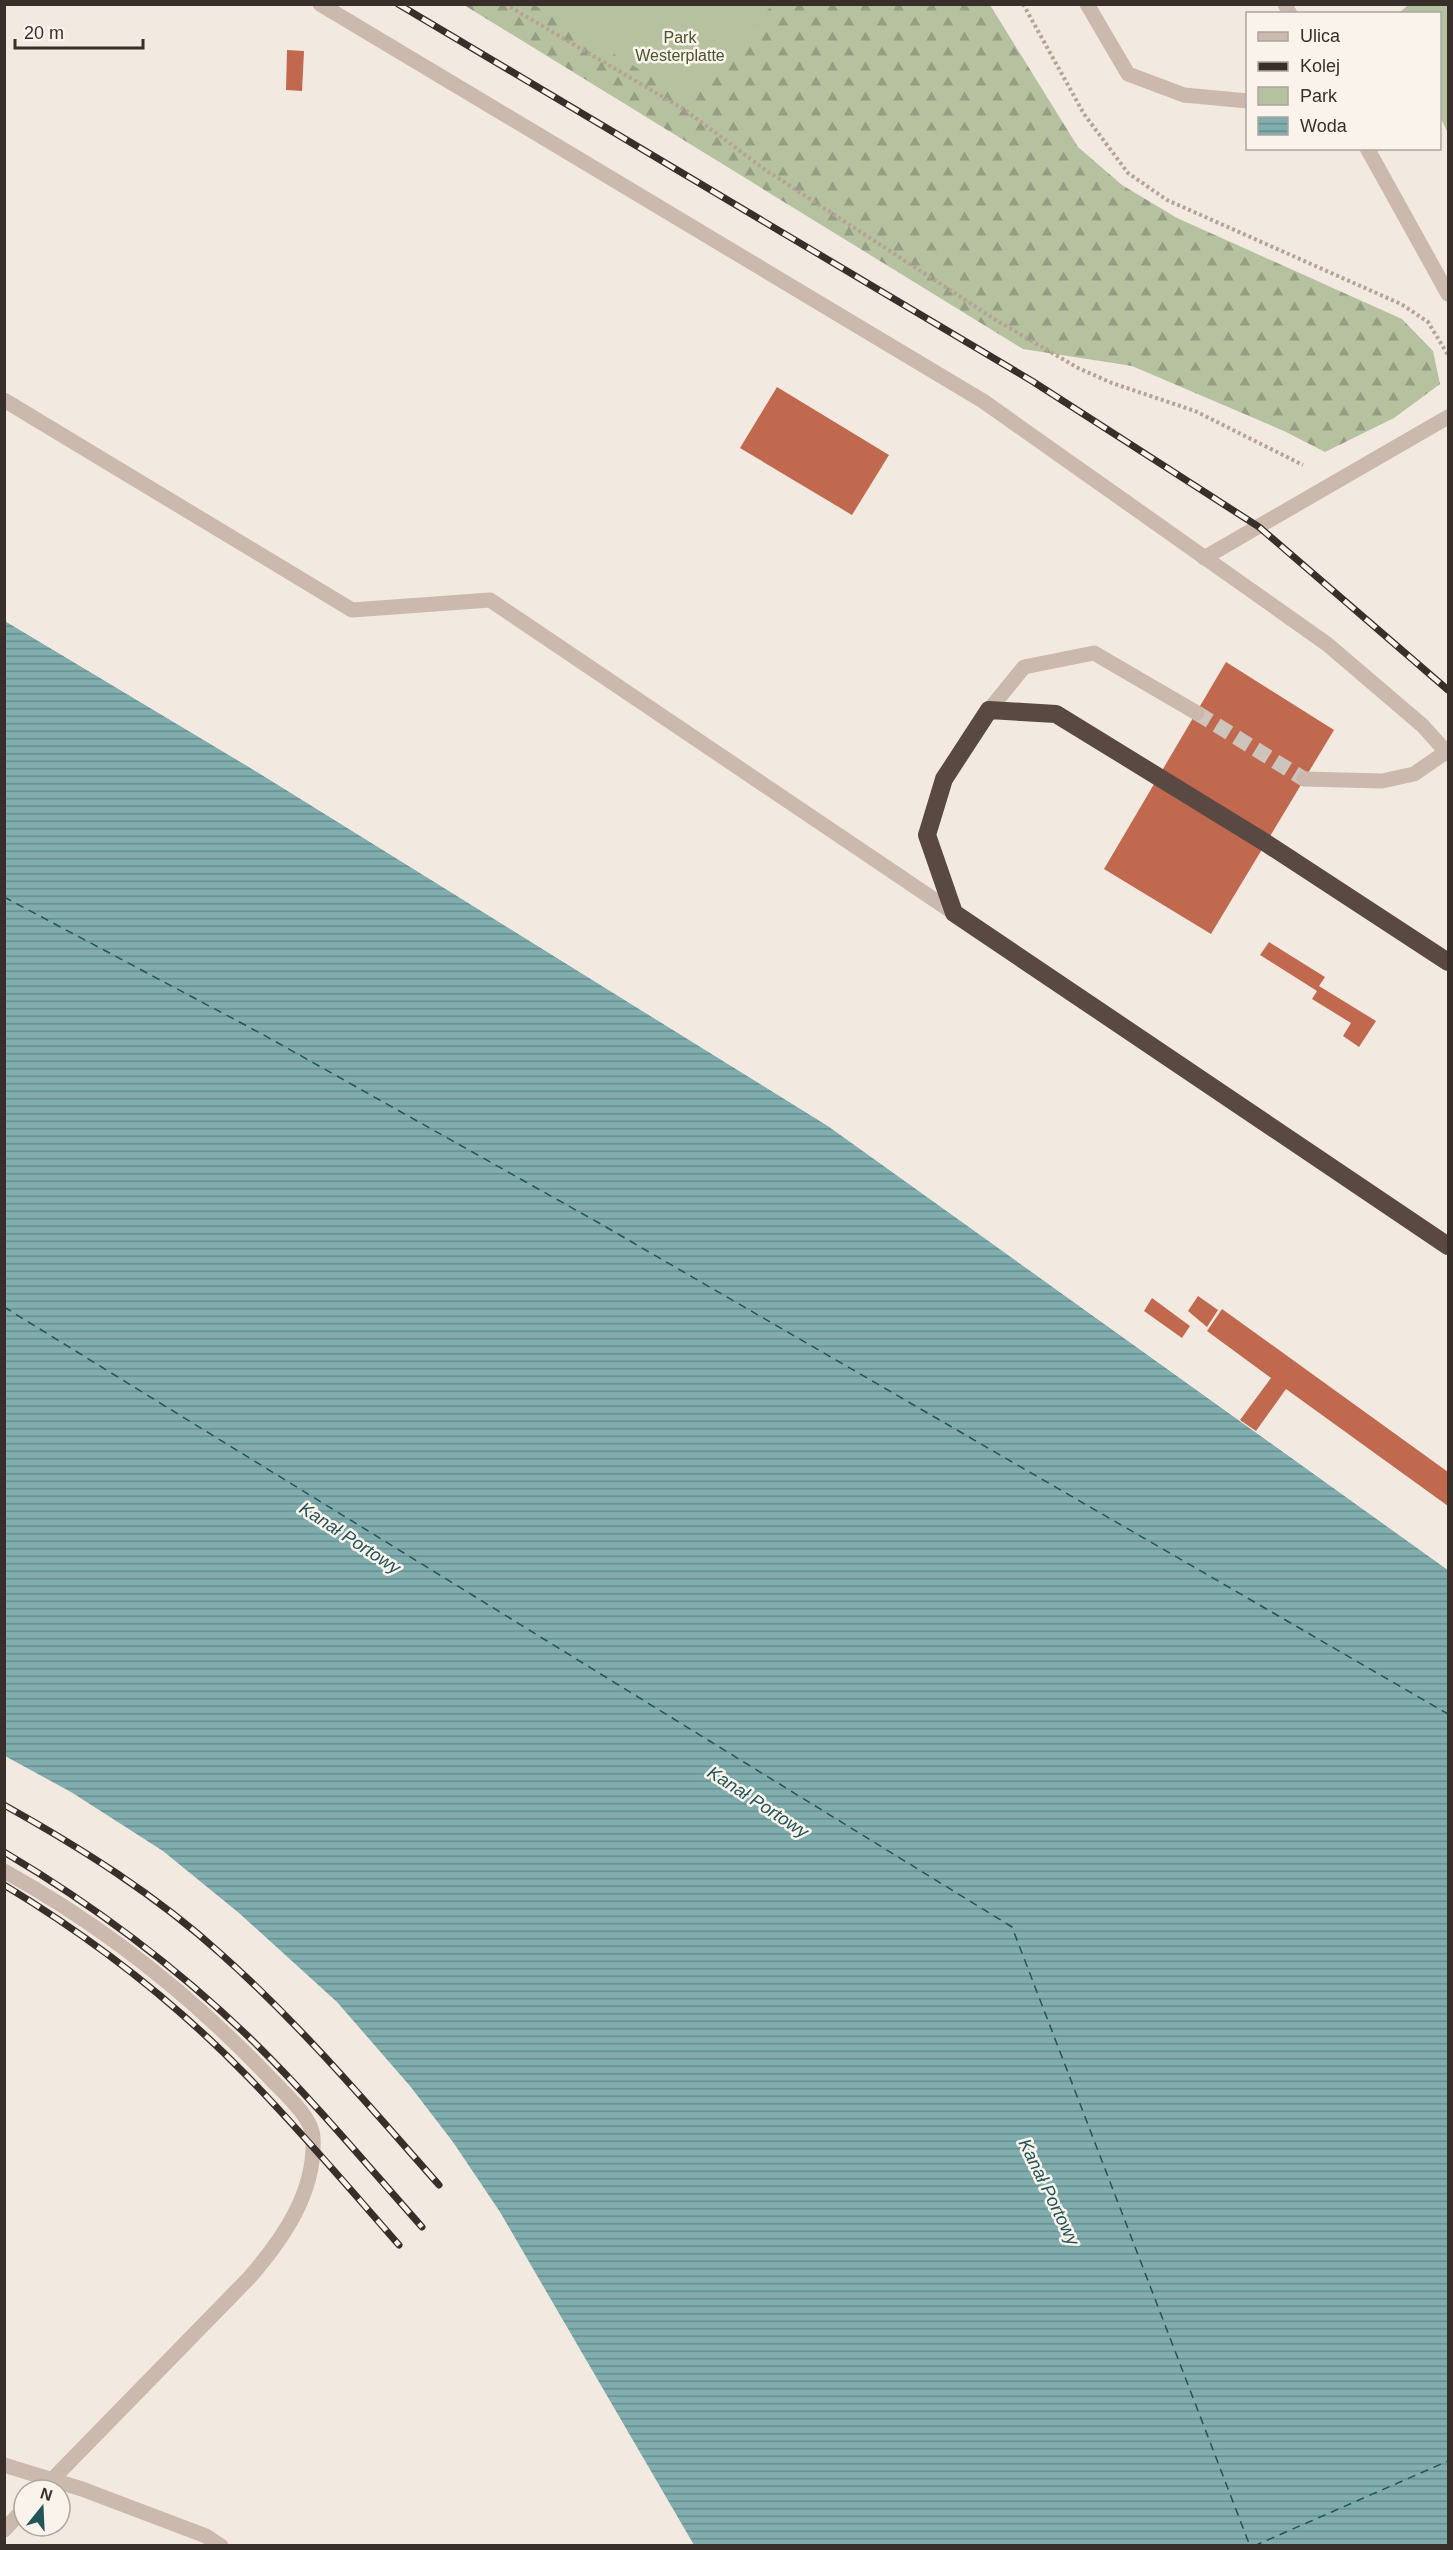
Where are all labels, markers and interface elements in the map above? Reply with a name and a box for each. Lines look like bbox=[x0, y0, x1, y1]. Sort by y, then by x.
scale bar bbox=[15, 12, 142, 50]
legend bbox=[1246, 12, 1441, 150]
text: 20 m bbox=[24, 23, 64, 43]
text: Ulica bbox=[1300, 26, 1341, 46]
park label: Park Westerplatte bbox=[635, 29, 725, 64]
text: Kolej bbox=[1300, 56, 1340, 76]
text: Park bbox=[1300, 86, 1338, 106]
text: Woda bbox=[1300, 116, 1348, 136]
water label: Kanał Portowy bbox=[296, 1498, 405, 1579]
water label: Kanał Portowy bbox=[704, 1762, 813, 1843]
water label: Kanał Portowy bbox=[1015, 2135, 1084, 2249]
north arrow bbox=[12, 2478, 72, 2538]
text: N bbox=[38, 2484, 55, 2504]

